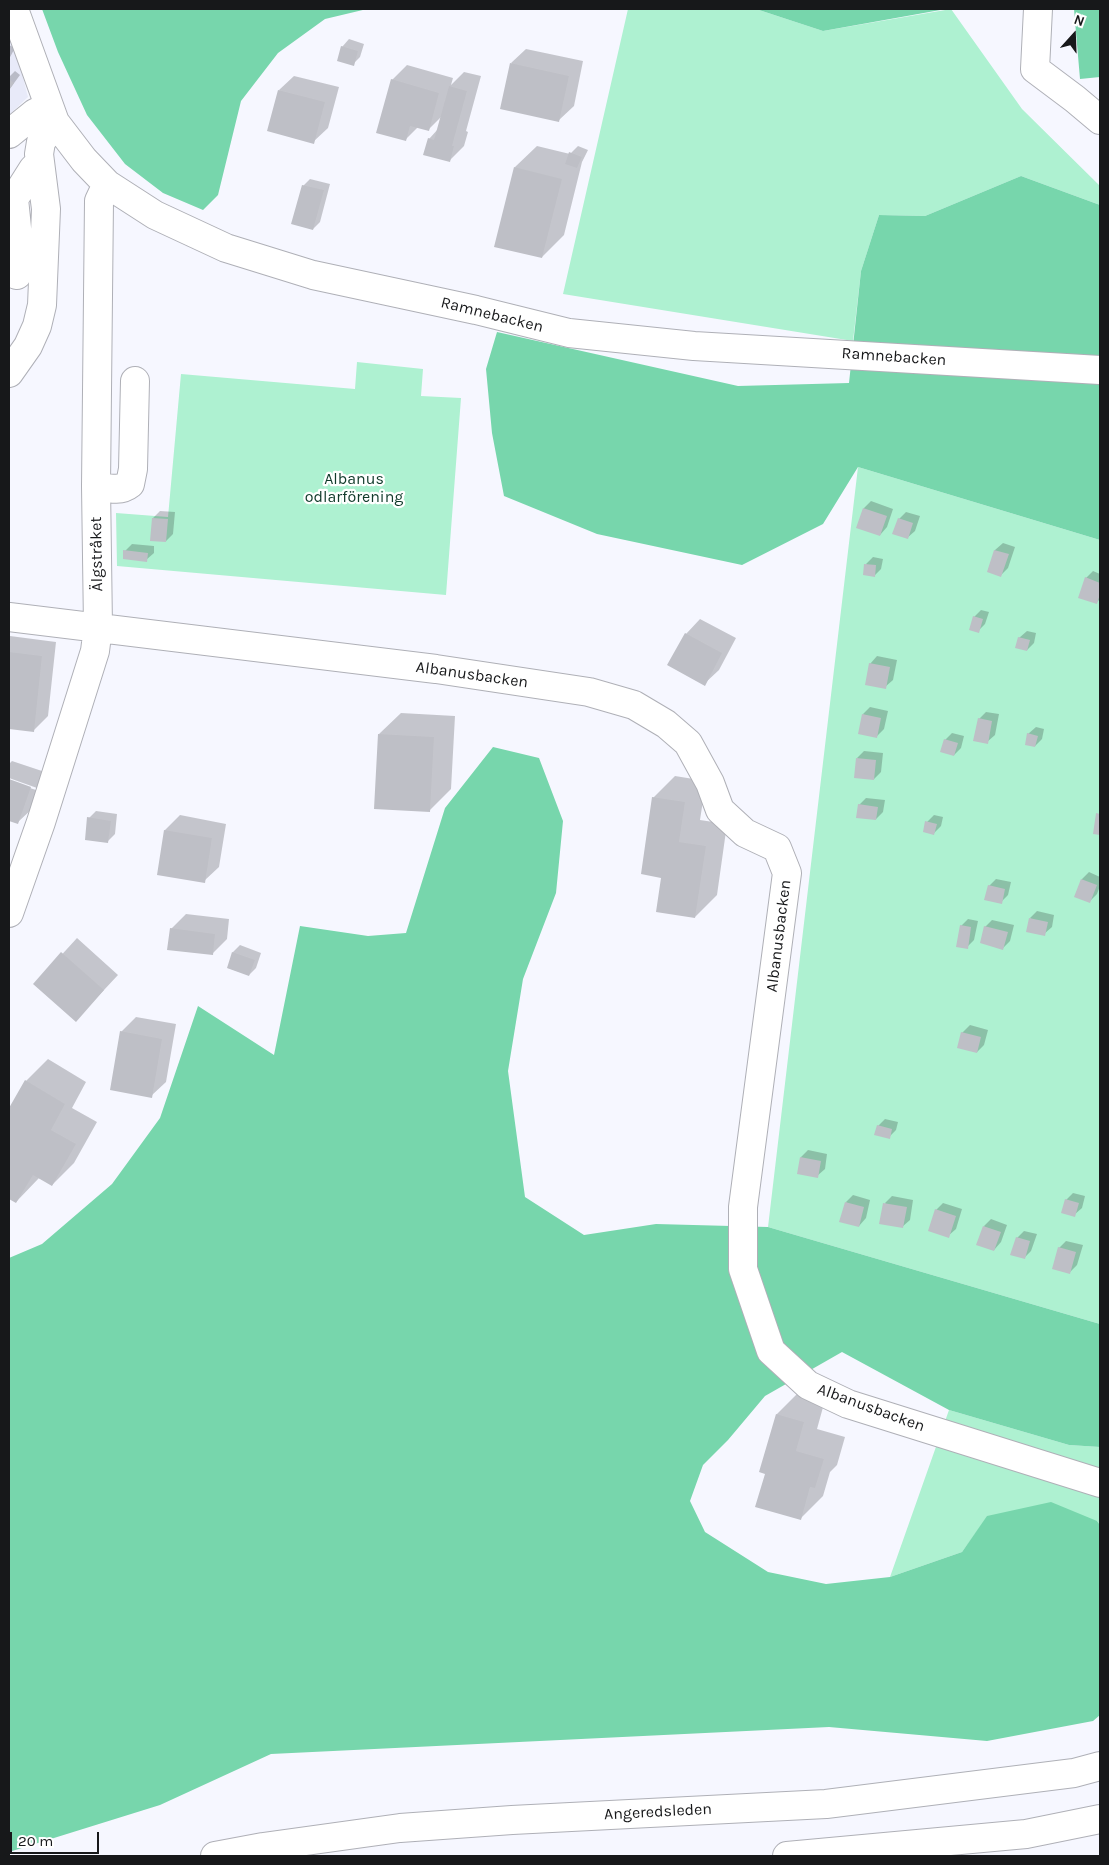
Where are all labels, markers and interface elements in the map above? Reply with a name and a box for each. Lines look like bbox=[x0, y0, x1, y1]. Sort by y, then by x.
north arrow bbox=[1049, 10, 1099, 60]
text: N bbox=[1072, 11, 1087, 30]
street label: Ramnebacken bbox=[439, 293, 545, 337]
street label: Ramnebacken bbox=[841, 344, 947, 370]
park label: Albanus odlarförening bbox=[305, 469, 403, 507]
street label: Älgstråket bbox=[87, 516, 107, 592]
street label: Albanusbacken bbox=[415, 658, 529, 692]
street label: Albanusbacken bbox=[763, 879, 795, 993]
street label: Albanusbacken bbox=[815, 1380, 927, 1436]
street label: Angeredsleden bbox=[604, 1800, 712, 1824]
scale bar bbox=[12, 1822, 101, 1854]
text: 20 m bbox=[18, 1832, 53, 1850]

